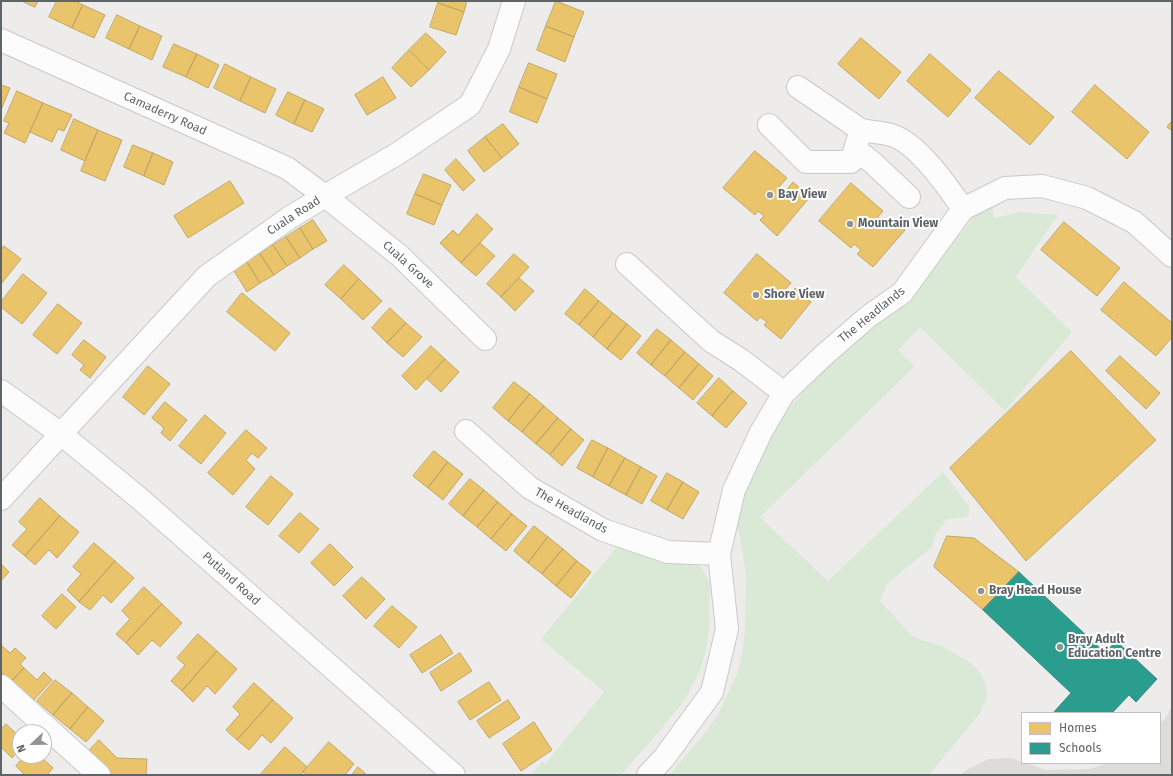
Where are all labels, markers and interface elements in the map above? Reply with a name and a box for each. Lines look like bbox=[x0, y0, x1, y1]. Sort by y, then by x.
street label: Camaderry Road bbox=[121, 89, 209, 139]
place label: Bay View bbox=[778, 188, 827, 202]
marker: Bay View bbox=[765, 190, 775, 200]
street label: Cuala Road bbox=[265, 193, 323, 239]
place label: Mountain View bbox=[858, 217, 938, 231]
marker: Mountain View bbox=[845, 219, 855, 229]
street label: Cuala Grove bbox=[379, 238, 437, 292]
street label: The Headlands bbox=[836, 284, 908, 346]
place label: Shore View bbox=[764, 288, 825, 302]
marker: Shore View bbox=[751, 290, 761, 300]
street label: The Headlands bbox=[532, 485, 610, 537]
street label: Putland Road bbox=[199, 549, 263, 609]
place label: Bray Head House bbox=[989, 584, 1082, 598]
marker: Bray Head House bbox=[976, 586, 986, 596]
place label: Bray Adult Education Centre bbox=[1068, 633, 1161, 661]
marker: Bray Adult Education Centre bbox=[1055, 642, 1065, 652]
legend bbox=[1021, 712, 1161, 764]
text: Homes bbox=[1059, 721, 1097, 735]
north arrow bbox=[12, 724, 52, 764]
text: Schools bbox=[1059, 741, 1101, 755]
text: N bbox=[14, 742, 29, 754]

